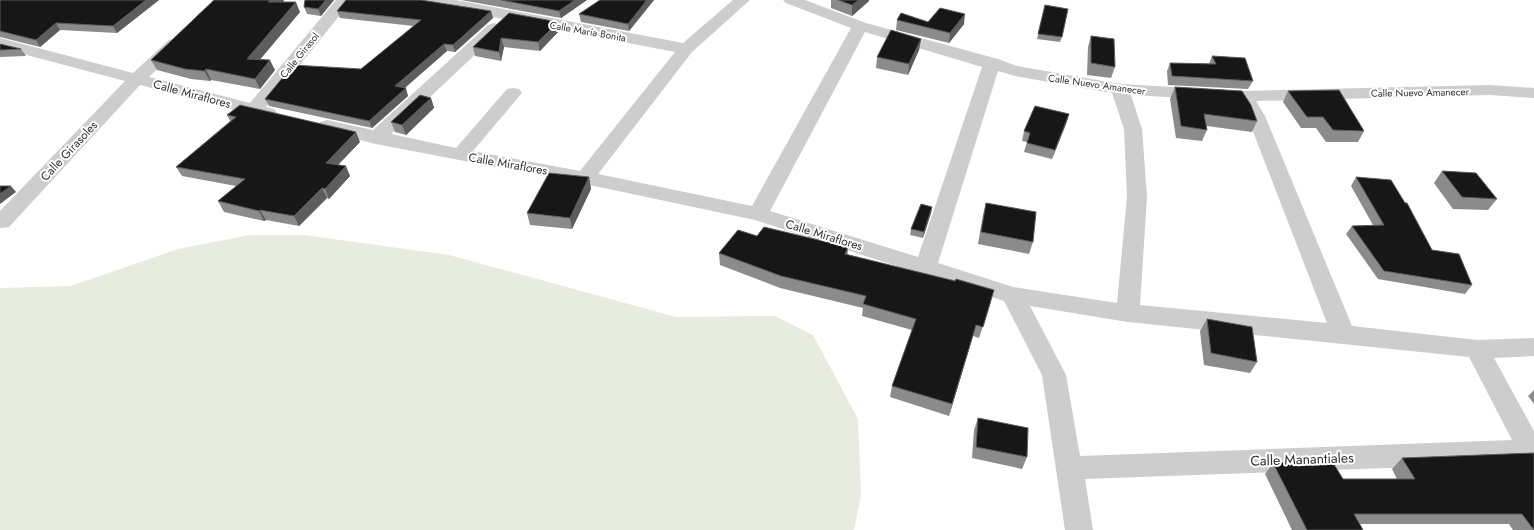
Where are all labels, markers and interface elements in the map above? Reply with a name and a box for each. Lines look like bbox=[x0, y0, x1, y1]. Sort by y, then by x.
street label: Calle María Bonita bbox=[549, 17, 627, 46]
street label: Calle Girasol bbox=[276, 29, 322, 81]
street label: Calle Nuevo Amanecer bbox=[1047, 70, 1147, 99]
street label: Calle Miraflores bbox=[151, 75, 233, 113]
street label: Calle Nuevo Amanecer bbox=[1371, 84, 1470, 101]
street label: Calle Girasoles bbox=[36, 117, 102, 185]
street label: Calle Miraflores bbox=[467, 148, 549, 180]
street label: Calle Miraflores bbox=[783, 215, 865, 255]
street label: Calle Manantiales bbox=[1250, 447, 1354, 471]

